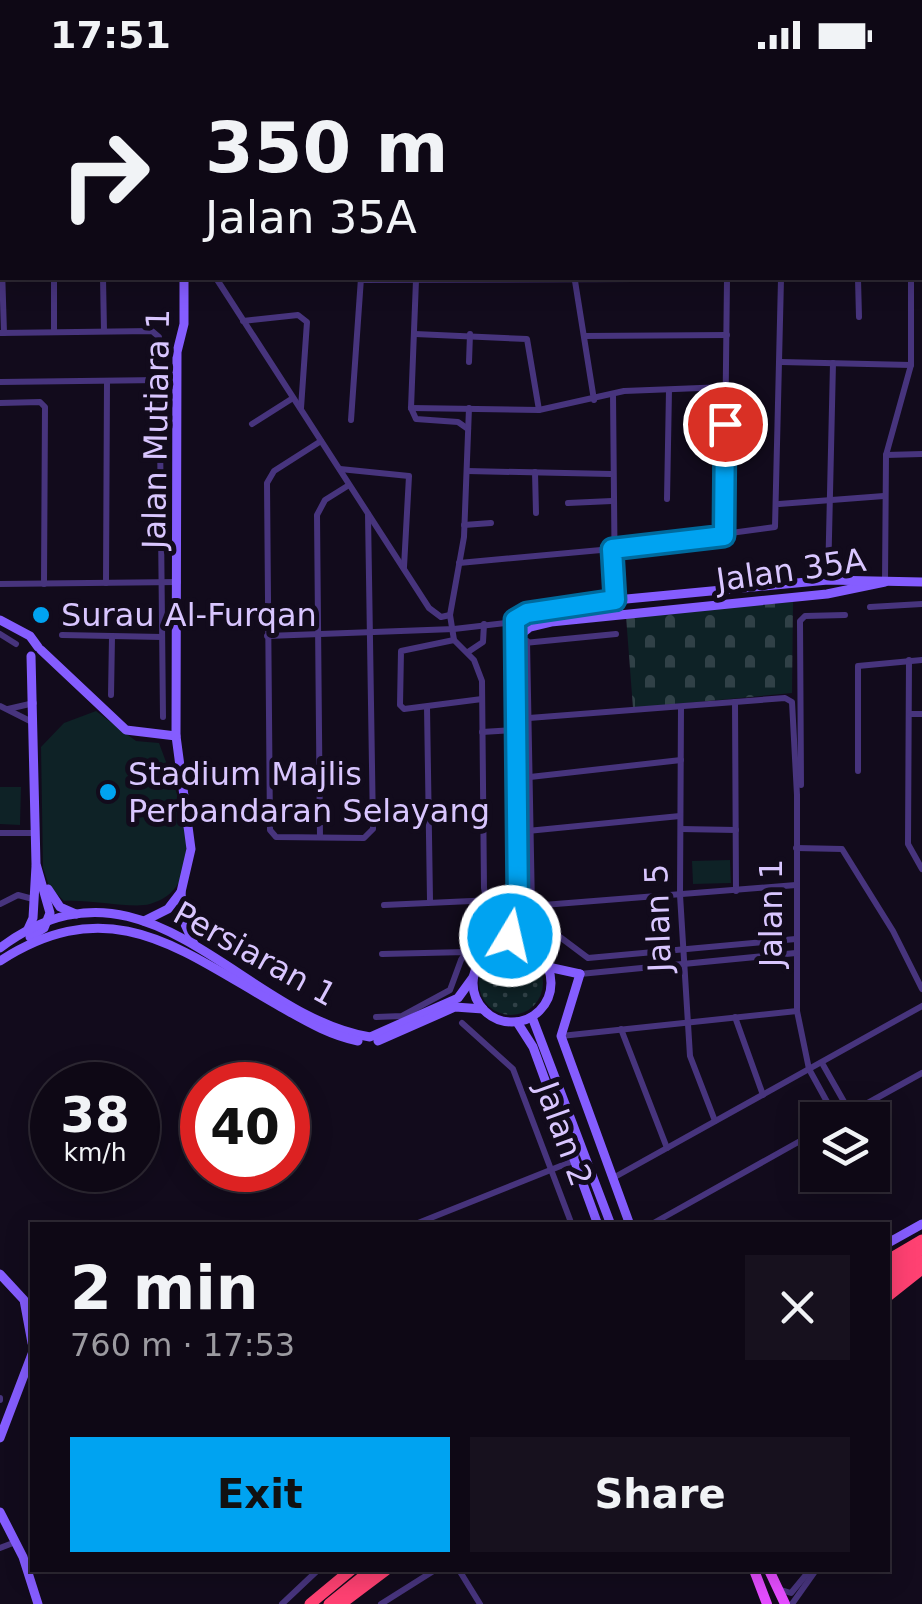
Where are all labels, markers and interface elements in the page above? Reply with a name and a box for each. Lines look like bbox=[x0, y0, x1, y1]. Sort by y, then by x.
text: 17:51 bbox=[50, 13, 171, 57]
text: 350 m bbox=[205, 107, 448, 189]
icon: right bbox=[40, 110, 170, 240]
text: Jalan 35A bbox=[205, 191, 417, 244]
street label: Jalan Mutiara 1 bbox=[135, 309, 177, 551]
pin bbox=[683, 382, 768, 467]
icon: arrive bbox=[698, 397, 753, 452]
street label: Jalan 35A bbox=[712, 541, 868, 600]
place label: Surau Al-Furqan bbox=[61, 596, 317, 634]
marker: Surau Al-Furqan bbox=[30, 604, 52, 626]
place label: Stadium Majlis Perbandaran Selayang bbox=[128, 755, 490, 830]
marker: Stadium Majlis Perbandaran Selayang bbox=[97, 781, 119, 803]
street label: Jalan 1 bbox=[752, 859, 790, 969]
street label: Jalan 5 bbox=[637, 863, 679, 975]
position arrow bbox=[458, 884, 562, 988]
street label: Persiaran 1 bbox=[167, 894, 343, 1014]
speed limit sign: 40 bbox=[180, 1062, 310, 1192]
street label: Jalan 2 bbox=[527, 1075, 600, 1191]
text: 38 bbox=[60, 1086, 130, 1144]
map controls bbox=[800, 1102, 890, 1192]
button: layers bbox=[800, 1102, 890, 1192]
text: km/h bbox=[63, 1138, 127, 1167]
text: 2 min bbox=[70, 1253, 258, 1323]
button: close bbox=[745, 1255, 850, 1360]
text: 760 m · 17:53 bbox=[70, 1326, 295, 1364]
button: Exit bbox=[70, 1437, 450, 1552]
button: Share bbox=[470, 1437, 850, 1552]

